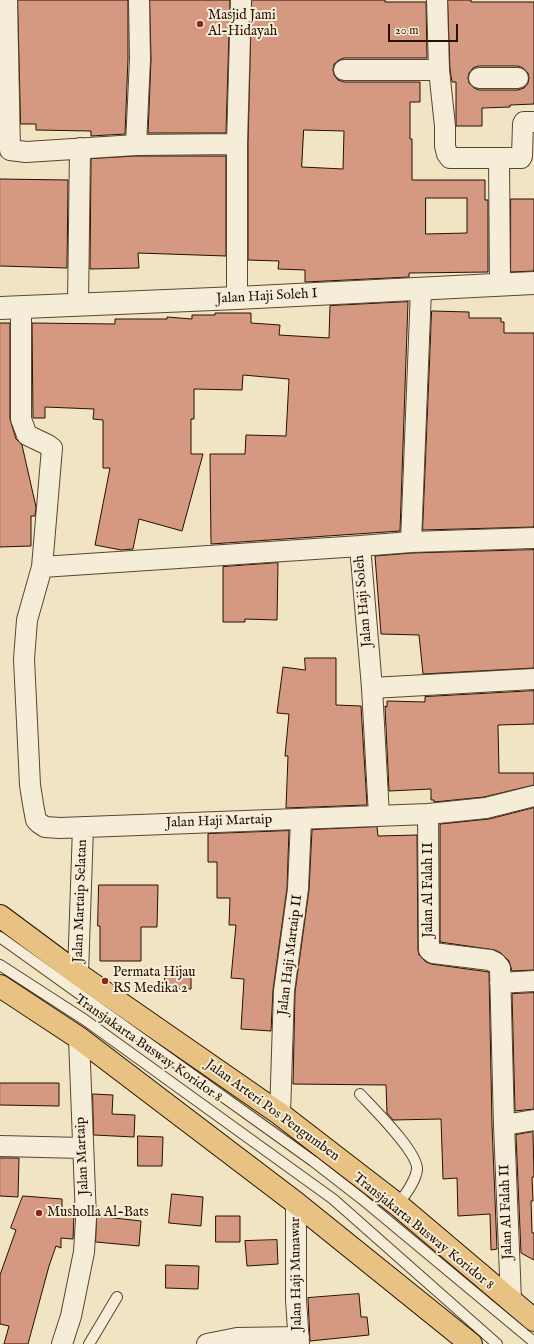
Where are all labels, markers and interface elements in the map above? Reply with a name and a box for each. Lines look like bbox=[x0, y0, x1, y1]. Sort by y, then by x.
place label: Masjid Jami Al-Hidayah bbox=[208, 8, 277, 40]
scale bar bbox=[390, 16, 460, 42]
marker: Masjid Jami Al-Hidayah bbox=[195, 19, 205, 29]
text: 20 m bbox=[395, 23, 418, 38]
street label: Jalan Haji Soleh I bbox=[216, 286, 318, 308]
street label: Jalan Haji Soleh bbox=[352, 554, 376, 648]
street label: Jalan Haji Martaip bbox=[165, 812, 273, 832]
street label: Jalan Martaip Selatan bbox=[70, 839, 92, 963]
street label: Jalan Al Falah II bbox=[421, 842, 437, 938]
street label: Jalan Haji Martaip II bbox=[275, 894, 307, 1016]
place label: Permata Hijau RS Medika 2 bbox=[113, 965, 196, 998]
marker: Permata Hijau RS Medika 2 bbox=[100, 976, 110, 986]
street label: Transjakarta Busway Koridor 8 bbox=[71, 992, 225, 1106]
street label: Jalan Arteri Pos Pengumben bbox=[202, 1057, 342, 1165]
street label: Jalan Martaip bbox=[73, 1116, 93, 1196]
street label: Jalan Al Falah II bbox=[497, 1164, 517, 1260]
street label: Transjakarta Busway Koridor 8 bbox=[349, 1170, 497, 1294]
place label: Musholla Al-Bats bbox=[47, 1205, 149, 1221]
marker: Musholla Al-Bats bbox=[34, 1208, 44, 1218]
street label: Jalan Haji Munawar bbox=[288, 1217, 306, 1331]

